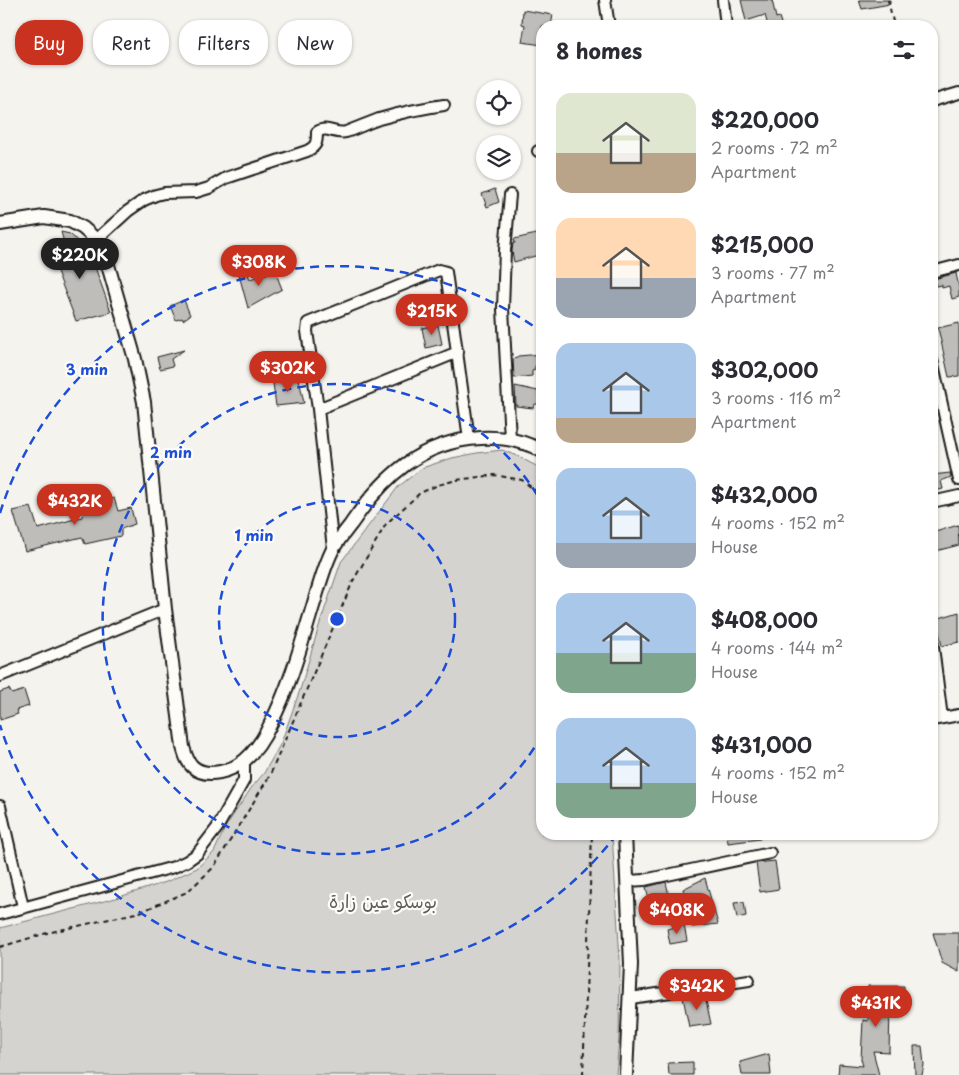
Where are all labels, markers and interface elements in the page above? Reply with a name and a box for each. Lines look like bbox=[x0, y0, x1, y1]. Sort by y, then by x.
chip: Buy bbox=[15, 20, 83, 65]
chip: Rent bbox=[93, 20, 169, 65]
chip: Filters bbox=[179, 20, 268, 65]
chip: New bbox=[278, 20, 352, 65]
text: 8 homes bbox=[556, 34, 642, 66]
icon: filters bbox=[890, 36, 918, 64]
map controls bbox=[476, 80, 521, 180]
button: locate bbox=[476, 80, 521, 125]
text: $220,000 bbox=[711, 103, 819, 135]
icon: home bbox=[596, 113, 656, 173]
button: layers bbox=[476, 135, 521, 180]
text: 2 rooms · 72 m² bbox=[711, 135, 838, 159]
text: Apartment bbox=[711, 159, 796, 183]
text: $215,000 bbox=[711, 228, 814, 260]
pin: $220K bbox=[45, 238, 115, 280]
icon: home bbox=[596, 238, 656, 298]
text: $220K bbox=[52, 242, 108, 266]
pin: $308K bbox=[224, 244, 294, 287]
text: $308K bbox=[232, 249, 286, 273]
text: 3 rooms · 77 m² bbox=[711, 260, 835, 284]
text: Apartment bbox=[711, 284, 796, 308]
pin: $215K bbox=[397, 294, 467, 336]
text: $215K bbox=[407, 298, 457, 322]
pin: $302K bbox=[253, 350, 323, 393]
text: $302,000 bbox=[711, 353, 819, 385]
text: $302K bbox=[260, 355, 316, 379]
text: 3 min bbox=[66, 357, 108, 380]
icon: home bbox=[596, 363, 656, 423]
text: 3 rooms · 116 m² bbox=[711, 385, 841, 409]
text: Apartment bbox=[711, 409, 796, 433]
text: 2 min bbox=[150, 440, 192, 463]
text: $432,000 bbox=[711, 478, 818, 510]
pin: $432K bbox=[40, 484, 110, 526]
text: $432K bbox=[48, 488, 102, 512]
icon: home bbox=[596, 488, 656, 548]
text: 4 rooms · 152 m² bbox=[711, 510, 845, 534]
text: 1 min bbox=[235, 523, 273, 546]
text: House bbox=[711, 534, 758, 558]
text: $408,000 bbox=[711, 603, 818, 635]
centre of rings bbox=[328, 610, 346, 628]
icon: home bbox=[596, 613, 656, 673]
text: 4 rooms · 144 m² bbox=[711, 635, 843, 659]
text: House bbox=[711, 659, 758, 683]
text: $431,000 bbox=[711, 728, 812, 760]
icon: home bbox=[596, 738, 656, 798]
text: 4 rooms · 152 m² bbox=[711, 760, 845, 784]
text: House bbox=[711, 784, 758, 808]
park label: بوسكو عين زارة bbox=[329, 887, 437, 914]
pin: $408K bbox=[642, 892, 712, 935]
text: $408K bbox=[650, 897, 704, 921]
pin: $342K bbox=[662, 968, 732, 1011]
text: $342K bbox=[670, 973, 724, 997]
pin: $431K bbox=[841, 986, 911, 1028]
text: $431K bbox=[851, 990, 901, 1014]

